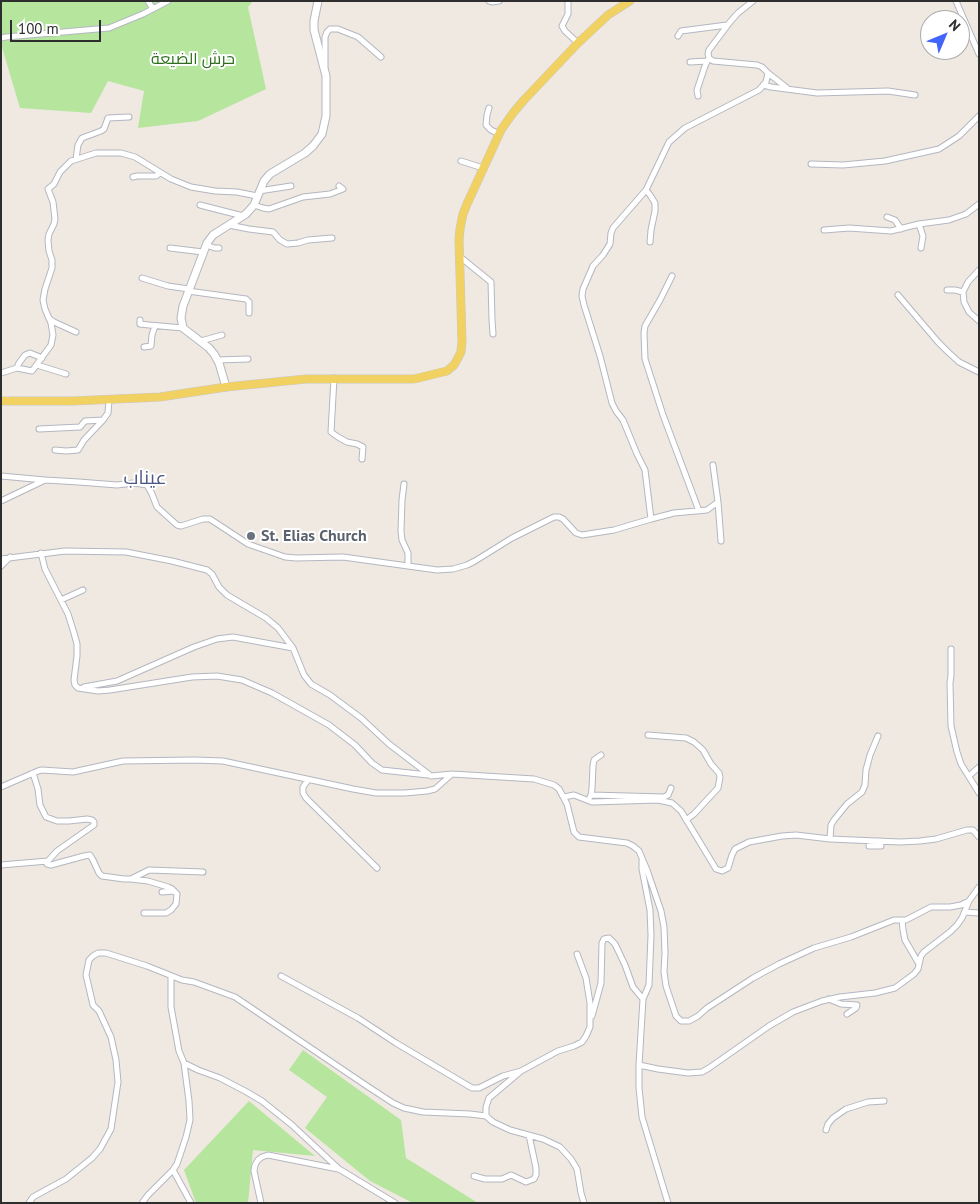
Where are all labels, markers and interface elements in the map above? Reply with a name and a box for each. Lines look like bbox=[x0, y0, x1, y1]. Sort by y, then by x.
scale bar bbox=[12, 10, 104, 42]
north arrow bbox=[920, 10, 970, 60]
text: N bbox=[945, 15, 965, 35]
text: 100 m bbox=[18, 19, 59, 38]
park label: حرش الضيعة bbox=[151, 49, 235, 69]
district label: عيناب bbox=[123, 468, 167, 490]
place label: St. Elias Church bbox=[261, 526, 367, 546]
marker: St. Elias Church bbox=[245, 530, 257, 542]

